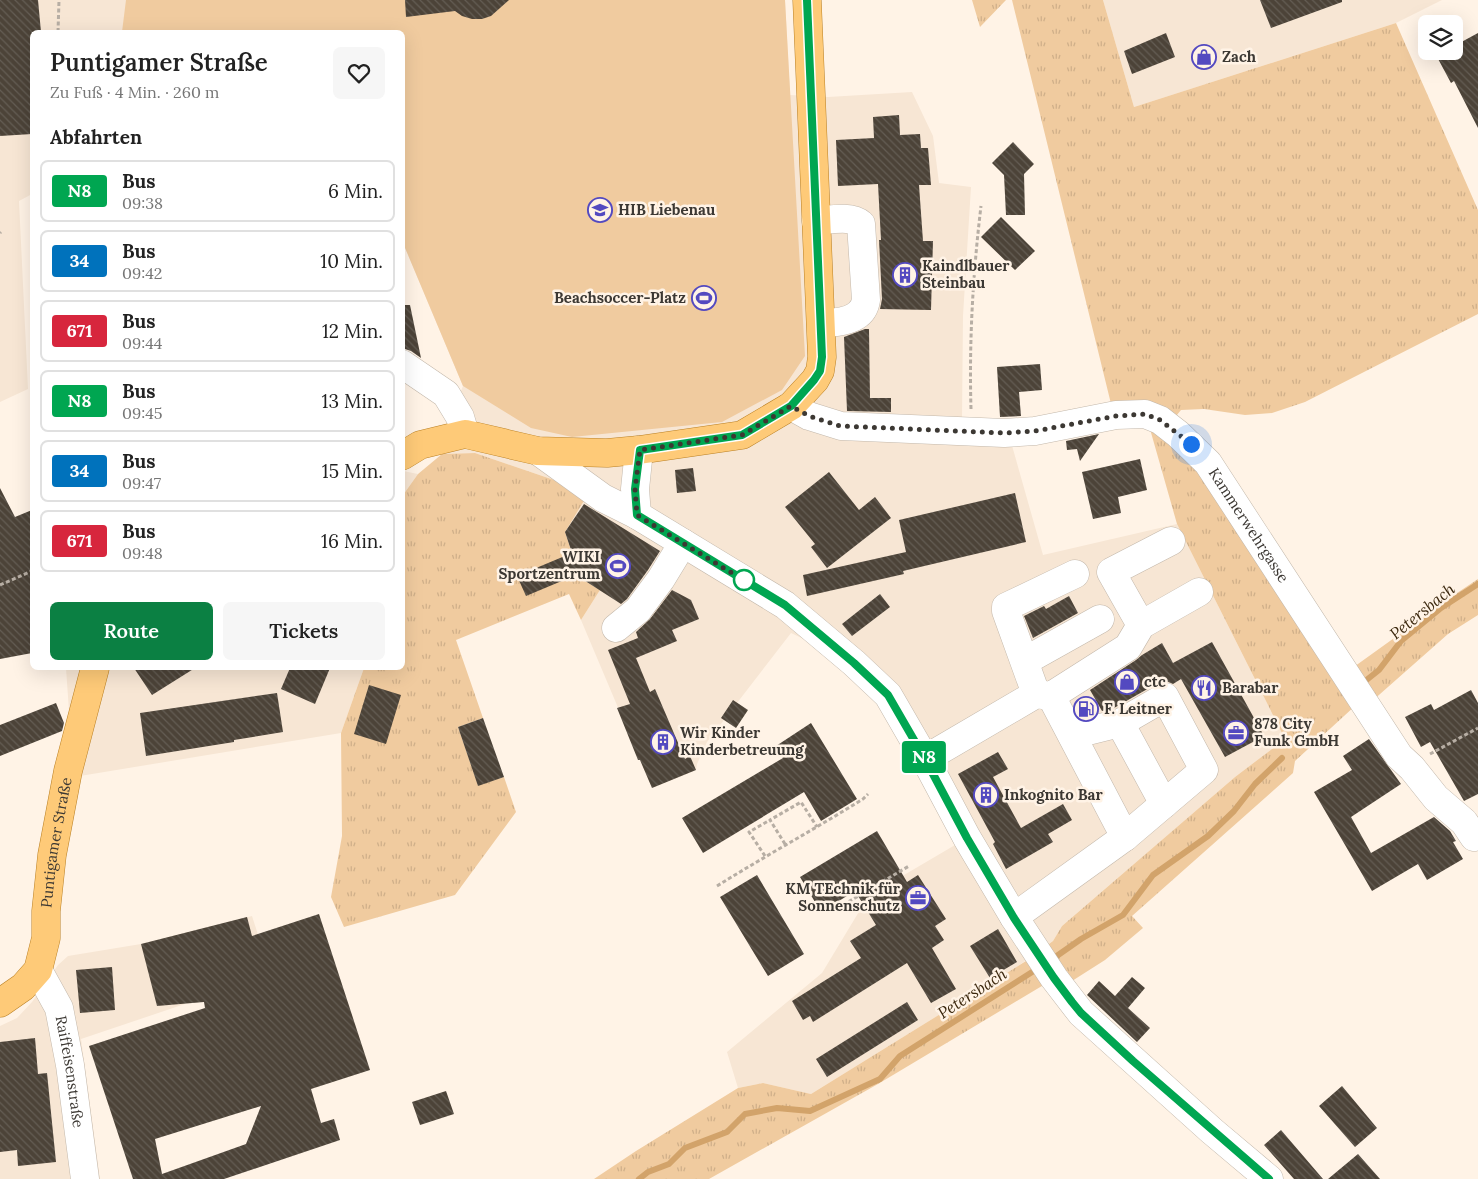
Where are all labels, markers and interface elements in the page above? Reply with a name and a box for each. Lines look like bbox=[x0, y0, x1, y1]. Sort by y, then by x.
map controls bbox=[1418, 15, 1463, 60]
button: layers bbox=[1418, 15, 1463, 60]
shop icon: Zach bbox=[1191, 44, 1217, 70]
text: Puntigamer Straße bbox=[50, 47, 268, 78]
button: heart bbox=[333, 47, 385, 99]
place label: Zach bbox=[1222, 47, 1257, 66]
text: Zu Fuß · 4 Min. · 260 m bbox=[50, 82, 219, 102]
text: Abfahrten bbox=[50, 125, 142, 149]
text: Bus bbox=[122, 169, 155, 193]
text: N8 bbox=[67, 179, 92, 202]
text: 6 Min. bbox=[328, 179, 383, 203]
text: 09:38 bbox=[122, 193, 163, 213]
school or university icon: HIB Liebenau bbox=[587, 197, 613, 223]
place label: HIB Liebenau bbox=[618, 200, 715, 219]
text: Bus bbox=[122, 239, 155, 263]
text: 34 bbox=[70, 249, 89, 272]
text: 10 Min. bbox=[320, 249, 383, 273]
place label: Kaindlbauer Steinbau bbox=[922, 256, 1010, 292]
building icon: Kaindlbauer Steinbau bbox=[892, 262, 918, 288]
text: 09:42 bbox=[122, 263, 162, 283]
sports icon: Beachsoccer-Platz bbox=[691, 285, 717, 311]
place label: Beachsoccer-Platz bbox=[554, 288, 686, 307]
text: Bus bbox=[122, 309, 155, 333]
text: 671 bbox=[66, 319, 93, 342]
text: 12 Min. bbox=[322, 319, 383, 343]
text: 09:44 bbox=[122, 333, 163, 353]
text: Bus bbox=[122, 379, 155, 403]
text: N8 bbox=[67, 389, 92, 412]
text: 13 Min. bbox=[322, 389, 383, 413]
text: 09:45 bbox=[122, 403, 163, 423]
your location bbox=[1179, 432, 1204, 457]
text: Bus bbox=[122, 449, 155, 473]
text: 34 bbox=[70, 459, 89, 482]
text: 15 Min. bbox=[322, 459, 383, 483]
street label: Kammerwehrgasse bbox=[1205, 464, 1293, 586]
text: 09:47 bbox=[122, 473, 161, 493]
text: Bus bbox=[122, 519, 155, 543]
text: 671 bbox=[66, 529, 93, 552]
text: 16 Min. bbox=[321, 529, 383, 553]
text: 09:48 bbox=[122, 543, 163, 563]
place label: WIKI Sportzentrum bbox=[499, 547, 600, 583]
sports icon: WIKI Sportzentrum bbox=[605, 553, 631, 579]
unlabelled marker bbox=[733, 569, 755, 591]
water label: Petersbach bbox=[1385, 579, 1459, 643]
button: Route bbox=[50, 602, 213, 660]
button: Tickets bbox=[223, 602, 385, 660]
shop icon: ctc bbox=[1114, 669, 1140, 695]
place label: ctc bbox=[1144, 672, 1166, 691]
restaurant icon: Barabar bbox=[1191, 675, 1217, 701]
place label: Barabar bbox=[1222, 678, 1279, 697]
fuel station icon: F. Leitner bbox=[1073, 696, 1099, 722]
place label: F. Leitner bbox=[1104, 699, 1173, 718]
place label: 878 City Funk GmbH bbox=[1254, 714, 1339, 750]
office icon: 878 City Funk GmbH bbox=[1223, 720, 1249, 746]
place label: Wir Kinder Kinderbetreuung bbox=[680, 723, 804, 759]
building icon: Wir Kinder Kinderbetreuung bbox=[650, 729, 676, 755]
line badge: N8 bbox=[902, 741, 946, 773]
text: N8 bbox=[912, 745, 936, 768]
street label: Puntigamer Straße bbox=[36, 776, 76, 909]
building icon: Inkognito Bar bbox=[973, 782, 999, 808]
place label: Inkognito Bar bbox=[1004, 785, 1103, 804]
place label: KM TEchnik für Sonnenschutz bbox=[785, 879, 901, 915]
office icon: KM TEchnik für Sonnenschutz bbox=[905, 885, 931, 911]
water label: Petersbach bbox=[934, 963, 1010, 1023]
street label: Raiffeisenstraße bbox=[52, 1014, 88, 1129]

